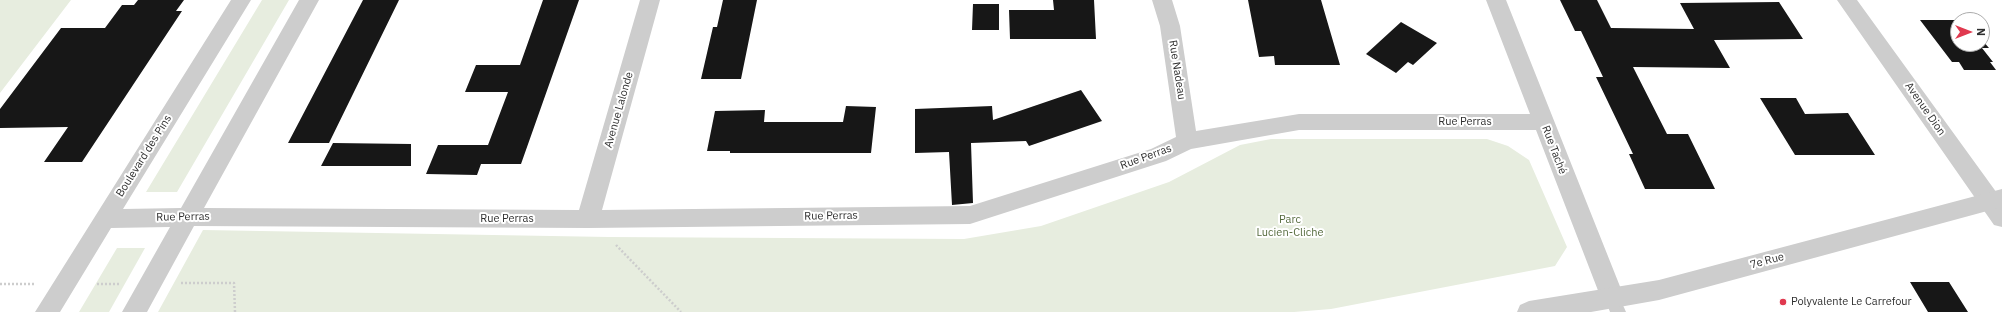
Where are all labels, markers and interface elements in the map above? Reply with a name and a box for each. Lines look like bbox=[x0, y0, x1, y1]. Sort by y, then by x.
north arrow bbox=[1950, 12, 1990, 52]
text: N bbox=[1974, 28, 1988, 36]
street label: Rue Nadeau bbox=[1166, 39, 1188, 101]
street label: Avenue Lalonde bbox=[602, 70, 636, 150]
street label: Avenue Dion bbox=[1902, 80, 1948, 138]
street label: Boulevard des Pins bbox=[113, 113, 175, 199]
street label: Rue Perras bbox=[1438, 115, 1492, 129]
street label: Rue Taché bbox=[1539, 124, 1569, 176]
street label: Rue Perras bbox=[1119, 142, 1173, 172]
street label: Rue Perras bbox=[804, 209, 858, 223]
street label: Rue Perras bbox=[156, 210, 210, 224]
street label: Rue Perras bbox=[480, 212, 534, 226]
park label: Parc Lucien-Cliche bbox=[1256, 213, 1324, 239]
street label: 7e Rue bbox=[1749, 250, 1785, 272]
place label: Polyvalente Le Carrefour bbox=[1791, 295, 1912, 309]
marker: Polyvalente Le Carrefour bbox=[1778, 297, 1788, 307]

